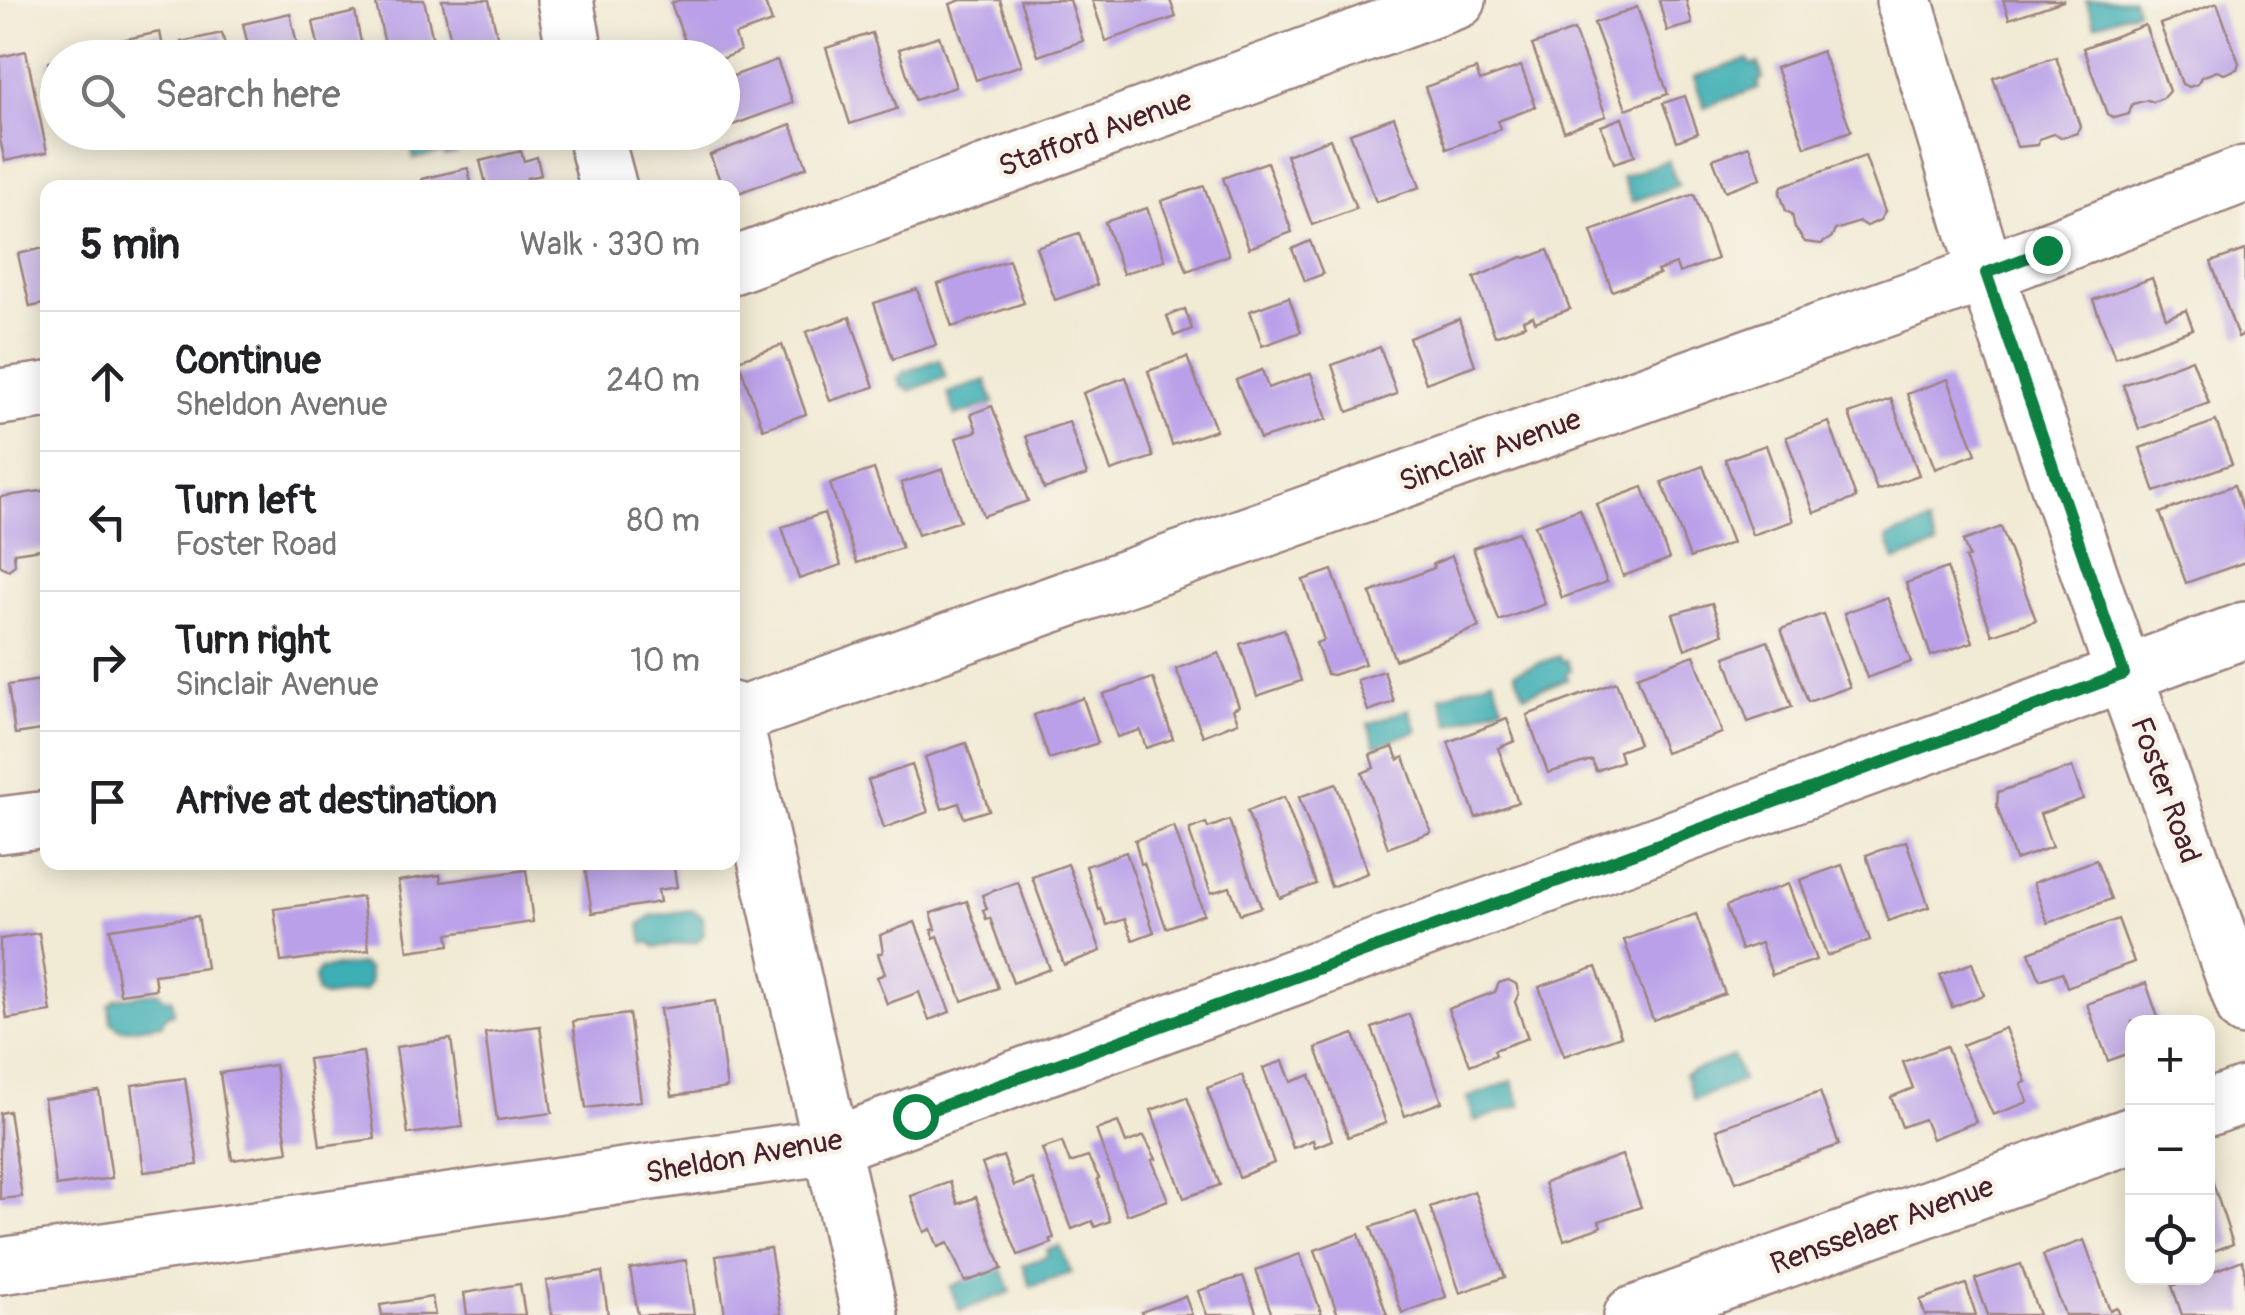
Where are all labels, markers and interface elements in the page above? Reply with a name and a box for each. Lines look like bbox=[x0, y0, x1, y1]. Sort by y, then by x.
search box bbox=[40, 40, 740, 150]
icon: search bbox=[75, 68, 130, 123]
text: Search here bbox=[155, 71, 341, 119]
street label: Stafford Avenue bbox=[994, 81, 1197, 186]
text: 5 min bbox=[80, 219, 180, 271]
text: Walk · 330 m bbox=[520, 225, 700, 265]
route end bbox=[2025, 228, 2071, 274]
text: Continue bbox=[175, 337, 321, 385]
icon: ahead bbox=[80, 354, 135, 409]
text: 240 m bbox=[606, 361, 700, 401]
text: Sheldon Avenue bbox=[175, 385, 387, 425]
street label: Sinclair Avenue bbox=[1394, 400, 1586, 500]
text: Turn left bbox=[175, 477, 316, 525]
icon: left bbox=[80, 494, 135, 549]
text: 80 m bbox=[627, 501, 700, 541]
text: Foster Road bbox=[175, 525, 337, 565]
text: Turn right bbox=[175, 617, 330, 665]
icon: right bbox=[80, 634, 135, 689]
text: 10 m bbox=[630, 641, 700, 681]
text: Sinclair Avenue bbox=[175, 665, 378, 705]
street label: Foster Road bbox=[2122, 712, 2209, 868]
icon: arrive bbox=[80, 774, 135, 829]
text: Arrive at destination bbox=[175, 777, 497, 825]
map controls bbox=[2125, 1015, 2215, 1285]
button: + bbox=[2125, 1015, 2215, 1105]
route start bbox=[893, 1094, 939, 1140]
button: − bbox=[2125, 1105, 2215, 1195]
street label: Sheldon Avenue bbox=[643, 1121, 846, 1192]
street label: Rensselaer Avenue bbox=[1765, 1168, 1999, 1283]
button: locate bbox=[2125, 1195, 2215, 1285]

